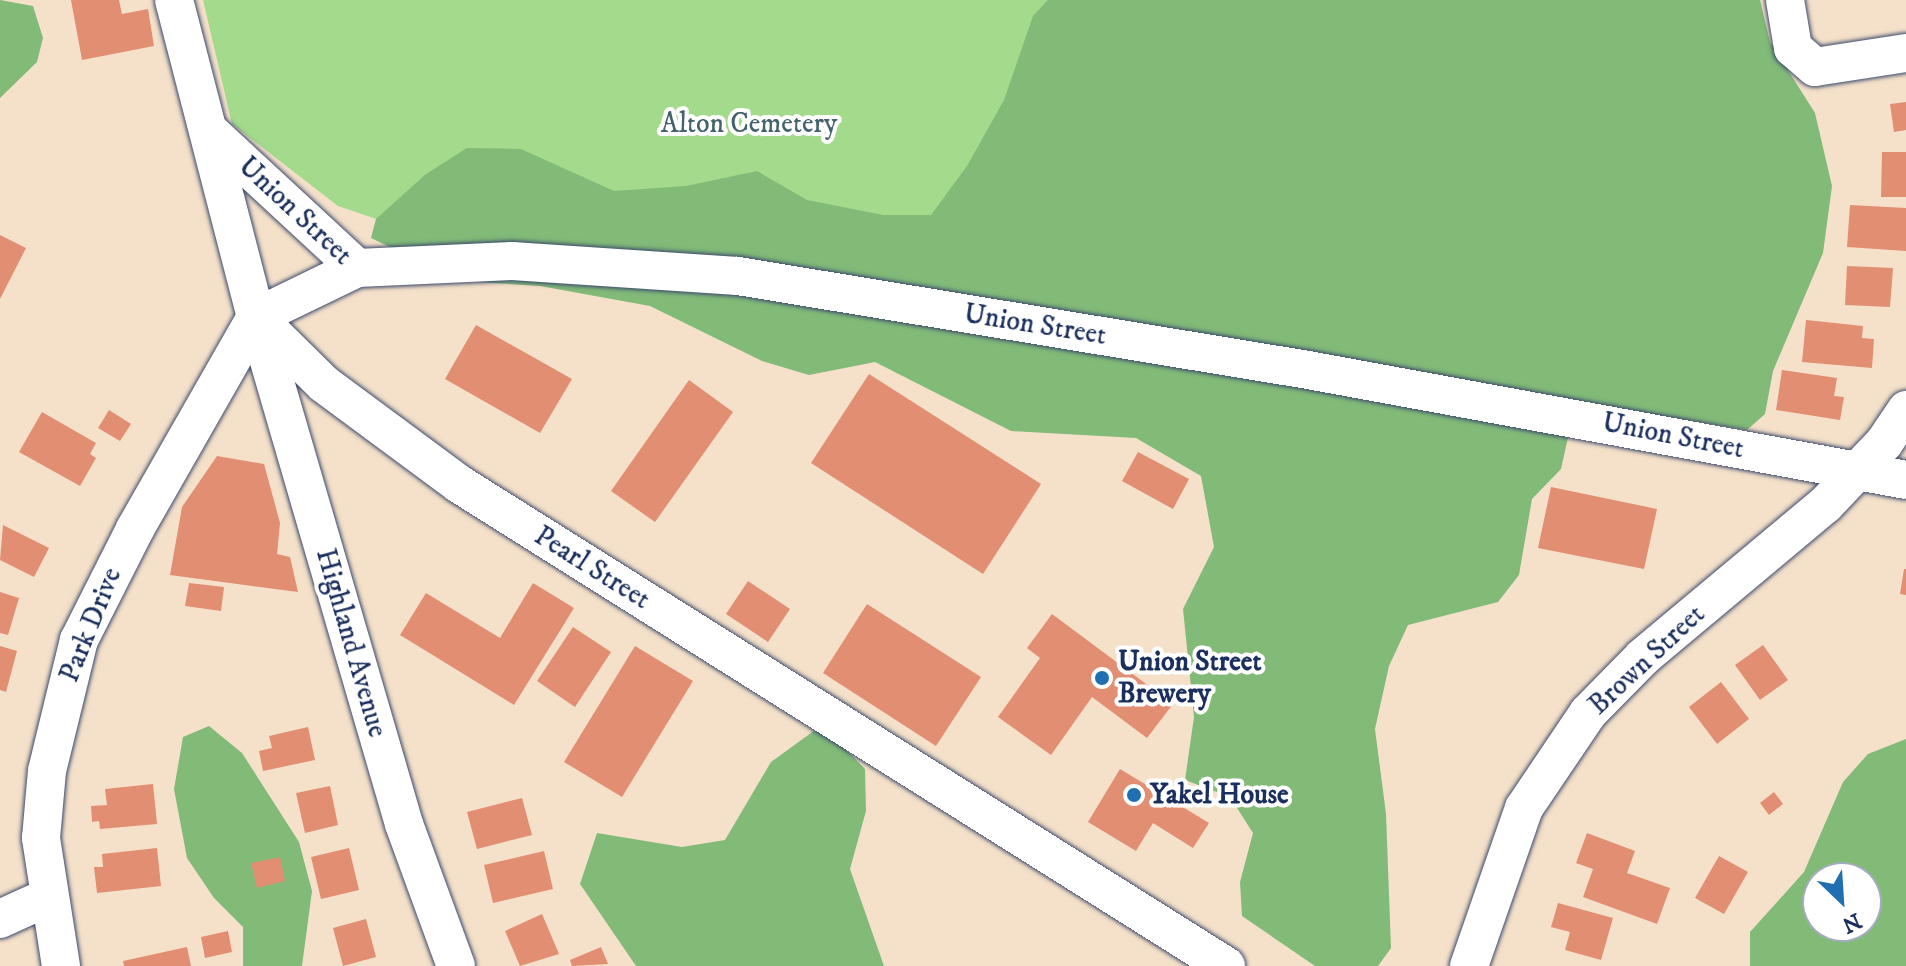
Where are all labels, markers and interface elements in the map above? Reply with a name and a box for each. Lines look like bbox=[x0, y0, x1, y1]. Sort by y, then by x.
park label: Alton Cemetery bbox=[661, 107, 837, 141]
street label: Union Street bbox=[231, 150, 359, 272]
street label: Union Street bbox=[962, 297, 1108, 353]
street label: Union Street bbox=[1599, 406, 1747, 466]
street label: Pearl Street bbox=[528, 519, 656, 617]
street label: Highland Avenue bbox=[308, 545, 394, 741]
street label: Park Drive bbox=[53, 563, 129, 687]
street label: Brown Street bbox=[1582, 598, 1712, 722]
place label: Union Street Brewery bbox=[1118, 645, 1261, 711]
marker: Union Street Brewery bbox=[1093, 669, 1111, 687]
place label: Yakel House bbox=[1150, 778, 1289, 812]
marker: Yakel House bbox=[1125, 786, 1143, 804]
north arrow bbox=[1802, 862, 1882, 942]
text: N bbox=[1838, 906, 1865, 938]

